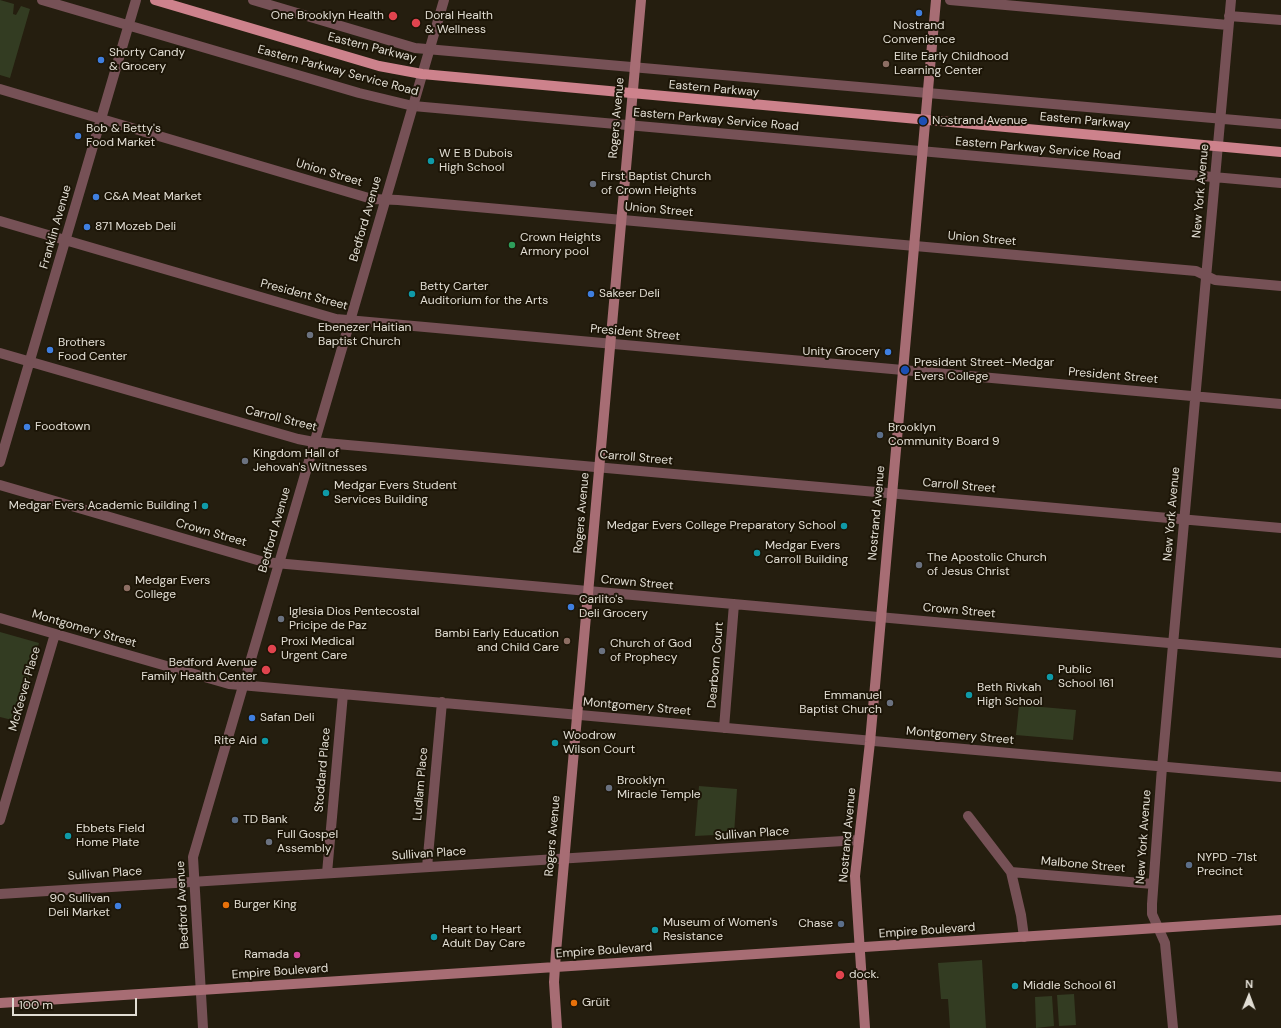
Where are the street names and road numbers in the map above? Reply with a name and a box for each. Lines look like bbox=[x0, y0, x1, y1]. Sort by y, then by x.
street label: Eastern Parkway bbox=[326, 30, 418, 66]
street label: Eastern Parkway Service Road bbox=[256, 43, 420, 99]
street label: Rogers Avenue bbox=[606, 77, 628, 159]
street label: Eastern Parkway bbox=[668, 78, 760, 100]
street label: Eastern Parkway Service Road bbox=[633, 106, 799, 134]
street label: Eastern Parkway bbox=[1039, 110, 1131, 132]
street label: Eastern Parkway Service Road bbox=[955, 135, 1121, 163]
street label: New York Avenue bbox=[1190, 143, 1212, 239]
street label: Union Street bbox=[294, 156, 364, 190]
street label: Bedford Avenue bbox=[347, 175, 385, 263]
street label: Franklin Avenue bbox=[37, 183, 75, 271]
street label: Union Street bbox=[624, 200, 694, 220]
street label: Union Street bbox=[947, 229, 1017, 249]
street label: President Street bbox=[259, 276, 349, 314]
street label: President Street bbox=[590, 322, 680, 344]
street label: President Street bbox=[1068, 365, 1158, 387]
street label: Carroll Street bbox=[244, 403, 318, 435]
street label: Carroll Street bbox=[599, 448, 673, 468]
street label: Nostrand Avenue bbox=[866, 465, 888, 561]
street label: New York Avenue bbox=[1161, 466, 1183, 562]
street label: Rogers Avenue bbox=[571, 472, 593, 554]
street label: Carroll Street bbox=[922, 476, 996, 496]
street label: Bedford Avenue bbox=[256, 486, 294, 574]
street label: Crown Street bbox=[174, 516, 248, 550]
street label: Crown Street bbox=[600, 573, 674, 593]
street label: Crown Street bbox=[922, 601, 996, 621]
street label: Montgomery Street bbox=[30, 607, 138, 651]
street label: Dearborn Court bbox=[705, 621, 727, 709]
street label: McKeever Place bbox=[6, 645, 44, 733]
street label: Montgomery Street bbox=[582, 695, 692, 719]
street label: Montgomery Street bbox=[905, 724, 1015, 748]
street label: Stoddard Place bbox=[312, 727, 334, 813]
street label: Ludlam Place bbox=[411, 747, 431, 821]
street label: Nostrand Avenue bbox=[837, 787, 859, 883]
street label: New York Avenue bbox=[1134, 789, 1154, 885]
street label: Rogers Avenue bbox=[542, 795, 564, 877]
street label: Sullivan Place bbox=[714, 824, 790, 844]
street label: Sullivan Place bbox=[391, 844, 467, 864]
street label: Malbone Street bbox=[1040, 854, 1126, 876]
street label: Bedford Avenue bbox=[174, 861, 192, 949]
street label: Sullivan Place bbox=[67, 864, 143, 884]
street label: Empire Boulevard bbox=[878, 920, 976, 942]
street label: Empire Boulevard bbox=[555, 940, 653, 962]
street label: Empire Boulevard bbox=[231, 961, 329, 983]

